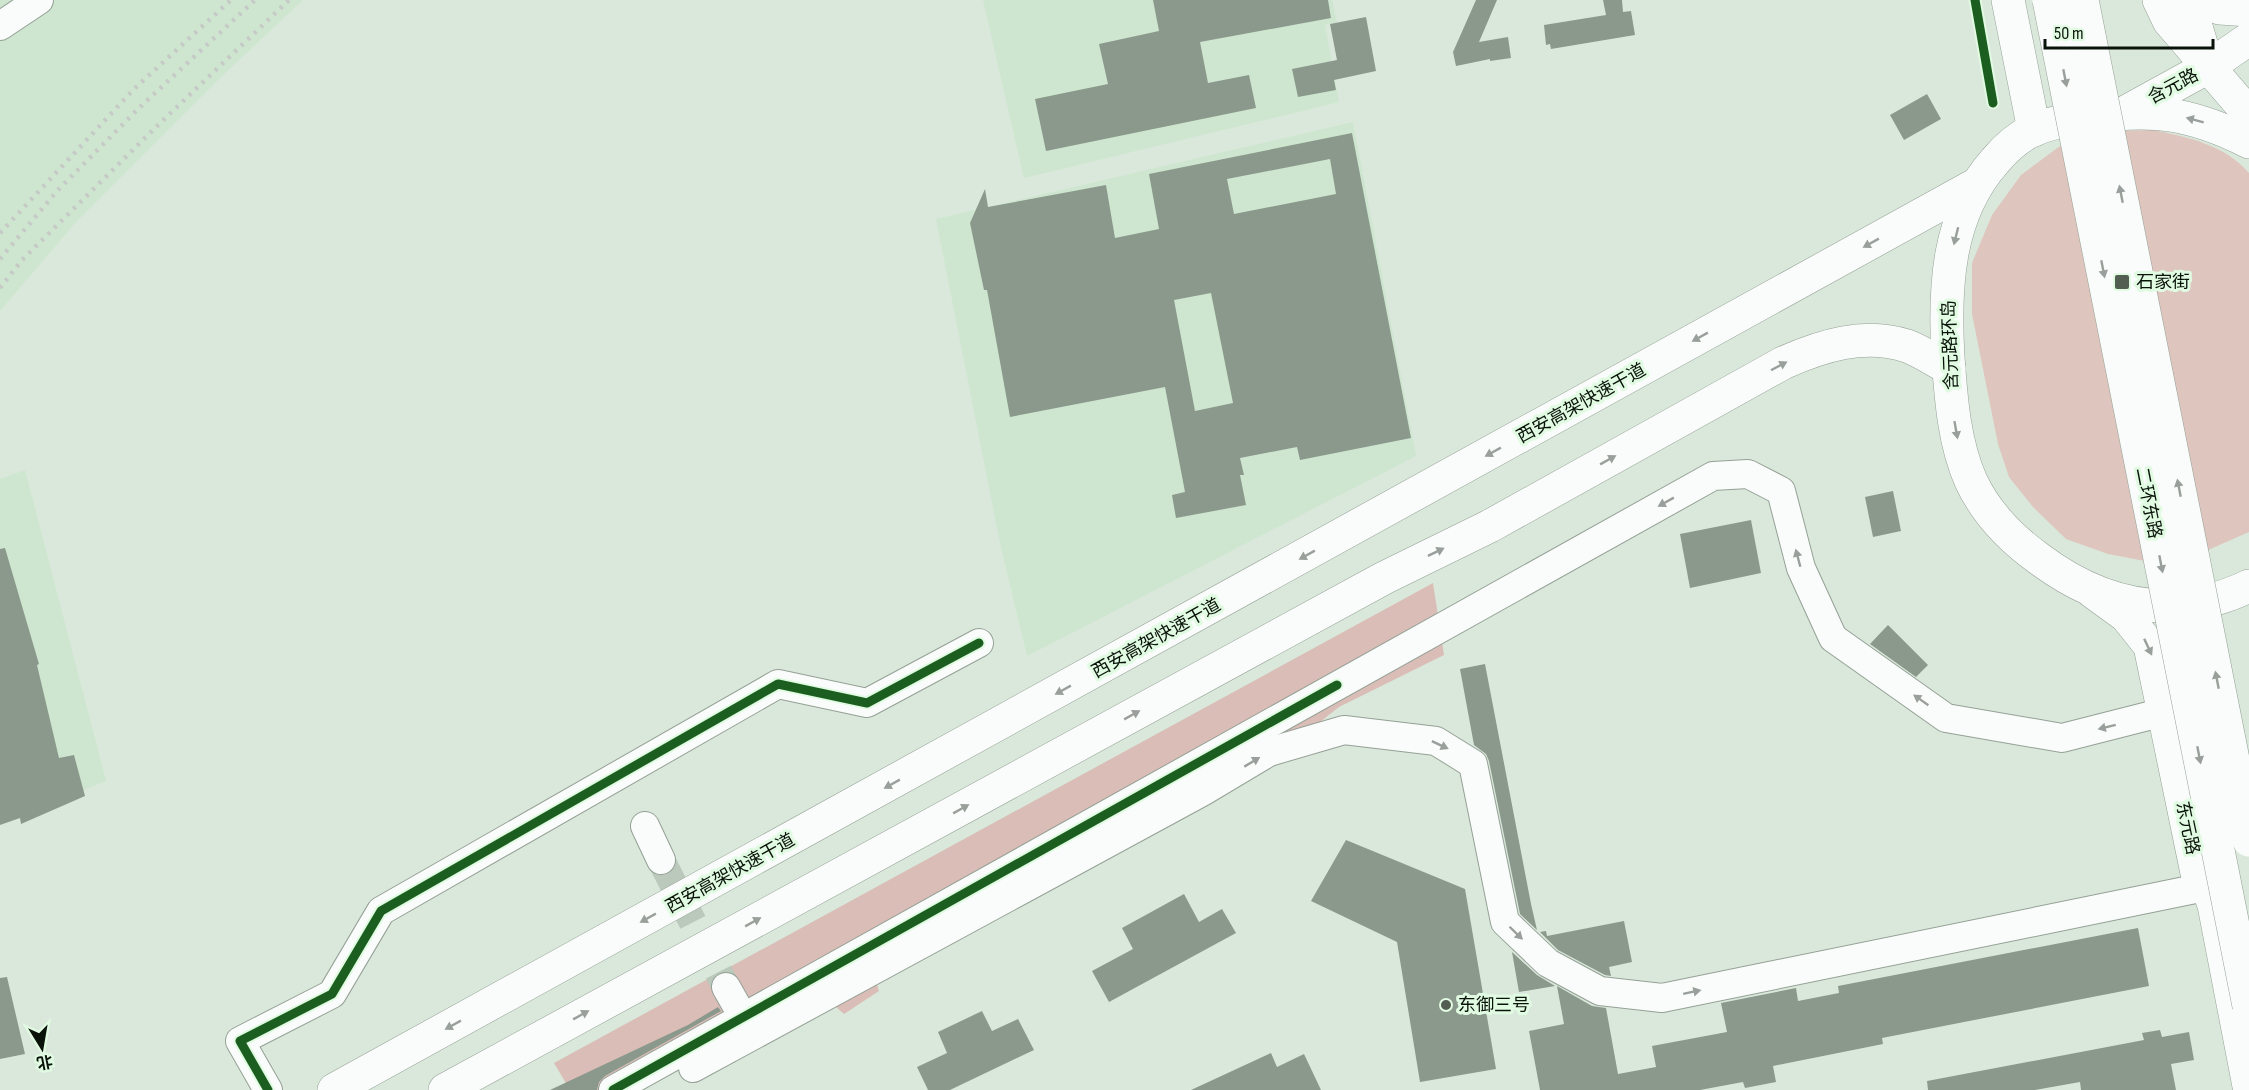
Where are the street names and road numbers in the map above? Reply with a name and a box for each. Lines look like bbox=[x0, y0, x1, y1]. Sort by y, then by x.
street label: 含元路 bbox=[2144, 64, 2202, 108]
street label: 含元路环岛 bbox=[1938, 300, 1963, 390]
street label: 西安高架快速干道 bbox=[1513, 359, 1649, 448]
street label: 二环东路 bbox=[2131, 466, 2166, 540]
street label: 西安高架快速干道 bbox=[1088, 594, 1224, 683]
street label: 东元路 bbox=[2172, 800, 2203, 857]
street label: 西安高架快速干道 bbox=[662, 829, 798, 918]

